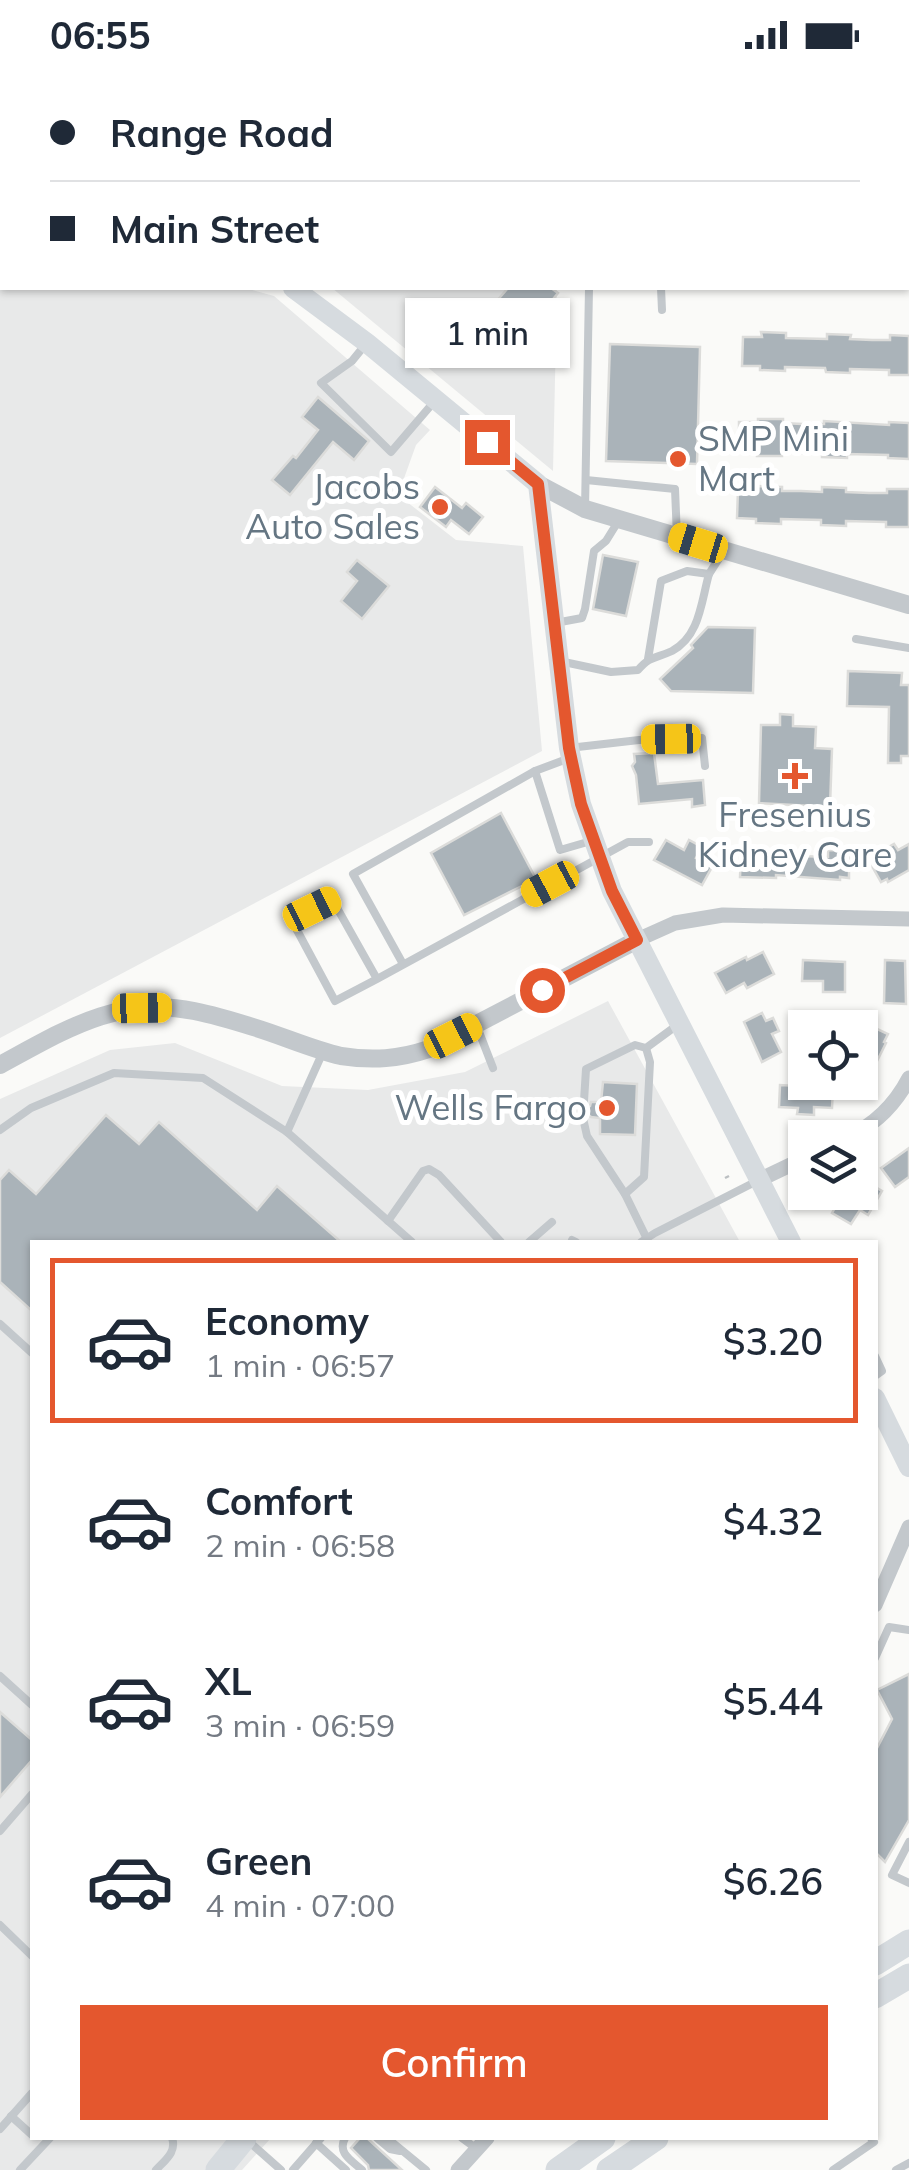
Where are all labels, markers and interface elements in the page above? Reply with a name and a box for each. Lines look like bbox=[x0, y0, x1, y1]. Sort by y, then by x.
text: 06:55 bbox=[50, 11, 151, 59]
text: Range Road bbox=[110, 109, 334, 157]
text: Main Street bbox=[110, 205, 319, 253]
callout: 1 min bbox=[404, 297, 570, 367]
text: 1 min bbox=[446, 313, 529, 353]
place label: SMP Mini Mart bbox=[698, 416, 849, 500]
route end bbox=[465, 420, 510, 465]
marker: SMP Mini Mart bbox=[667, 448, 689, 470]
place label: Jacobs Auto Sales bbox=[245, 464, 420, 548]
marker: Jacobs Auto Sales bbox=[429, 496, 451, 518]
car bbox=[665, 520, 731, 566]
car bbox=[641, 723, 701, 755]
marker: Fresenius Kidney Care bbox=[782, 763, 808, 789]
place label: Fresenius Kidney Care bbox=[698, 792, 892, 876]
car bbox=[516, 857, 584, 911]
car bbox=[278, 882, 346, 936]
route start bbox=[520, 968, 565, 1013]
car bbox=[112, 992, 172, 1024]
car bbox=[419, 1009, 487, 1063]
map controls bbox=[788, 1010, 878, 1210]
button: locate bbox=[788, 1010, 878, 1100]
place label: Wells Fargo bbox=[394, 1085, 587, 1129]
marker: Wells Fargo bbox=[596, 1097, 618, 1119]
button: layers bbox=[788, 1120, 878, 1210]
icon: car bbox=[85, 1296, 175, 1386]
text: Economy bbox=[205, 1297, 369, 1345]
text: $3.20 bbox=[723, 1317, 823, 1365]
text: 1 min · 06:57 bbox=[205, 1345, 395, 1385]
icon: car bbox=[85, 1476, 175, 1566]
text: Comfort bbox=[205, 1477, 353, 1525]
text: $4.32 bbox=[723, 1497, 823, 1545]
text: 2 min · 06:58 bbox=[205, 1525, 395, 1565]
icon: car bbox=[85, 1656, 175, 1746]
text: XL bbox=[205, 1657, 252, 1705]
text: $5.44 bbox=[723, 1677, 823, 1725]
text: 3 min · 06:59 bbox=[205, 1705, 395, 1745]
icon: car bbox=[85, 1836, 175, 1926]
text: Green bbox=[205, 1837, 312, 1885]
text: $6.26 bbox=[723, 1857, 823, 1905]
text: 4 min · 07:00 bbox=[205, 1885, 395, 1925]
button: Confirm bbox=[80, 2005, 828, 2120]

